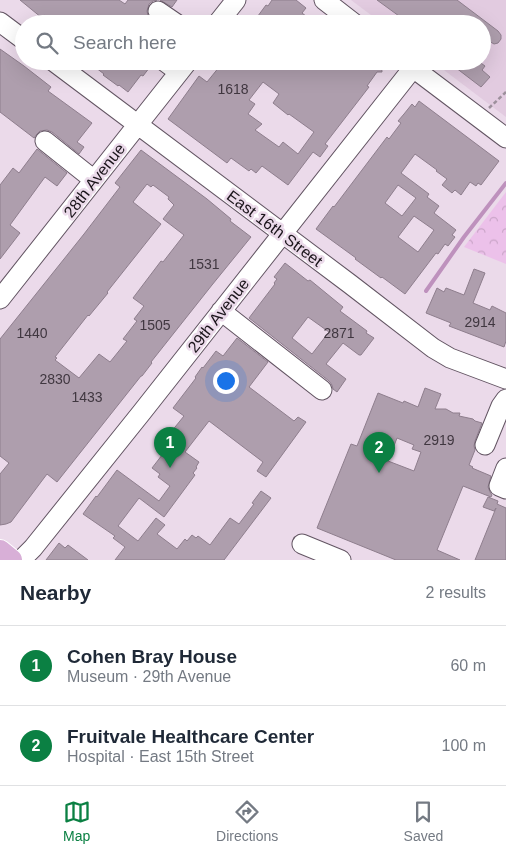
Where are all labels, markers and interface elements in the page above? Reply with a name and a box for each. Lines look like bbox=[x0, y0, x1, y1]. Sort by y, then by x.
search box bbox=[15, 15, 491, 70]
icon: search bbox=[33, 29, 61, 57]
text: Search here bbox=[73, 32, 177, 53]
house number: 1618 bbox=[217, 81, 249, 97]
street label: 28th Avenue bbox=[60, 140, 128, 220]
street label: East 16th Street bbox=[224, 187, 326, 270]
house number: 1531 bbox=[188, 256, 220, 272]
street label: 29th Avenue bbox=[184, 275, 252, 355]
house number: 2914 bbox=[464, 314, 496, 330]
house number: 1505 bbox=[139, 317, 171, 333]
house number: 1440 bbox=[16, 325, 48, 341]
house number: 2871 bbox=[323, 325, 355, 341]
your location bbox=[213, 368, 239, 394]
house number: 2830 bbox=[39, 371, 71, 387]
house number: 1433 bbox=[71, 389, 103, 405]
pin: 1 bbox=[154, 427, 186, 468]
pin: 2 bbox=[363, 432, 395, 473]
house number: 2919 bbox=[423, 432, 455, 448]
text: Nearby bbox=[20, 581, 91, 604]
text: 2 results bbox=[426, 584, 486, 601]
text: Cohen Bray House bbox=[67, 646, 237, 667]
text: 1 bbox=[32, 657, 40, 674]
text: 60 m bbox=[450, 657, 486, 674]
text: Museum · 29th Avenue bbox=[67, 668, 231, 685]
text: Fruitvale Healthcare Center bbox=[67, 726, 314, 747]
text: 2 bbox=[32, 737, 40, 754]
text: 100 m bbox=[442, 737, 486, 754]
text: Hospital · East 15th Street bbox=[67, 748, 254, 765]
tab: Map bbox=[63, 798, 91, 844]
tab: Directions bbox=[216, 798, 278, 844]
tab: Saved bbox=[404, 798, 443, 844]

